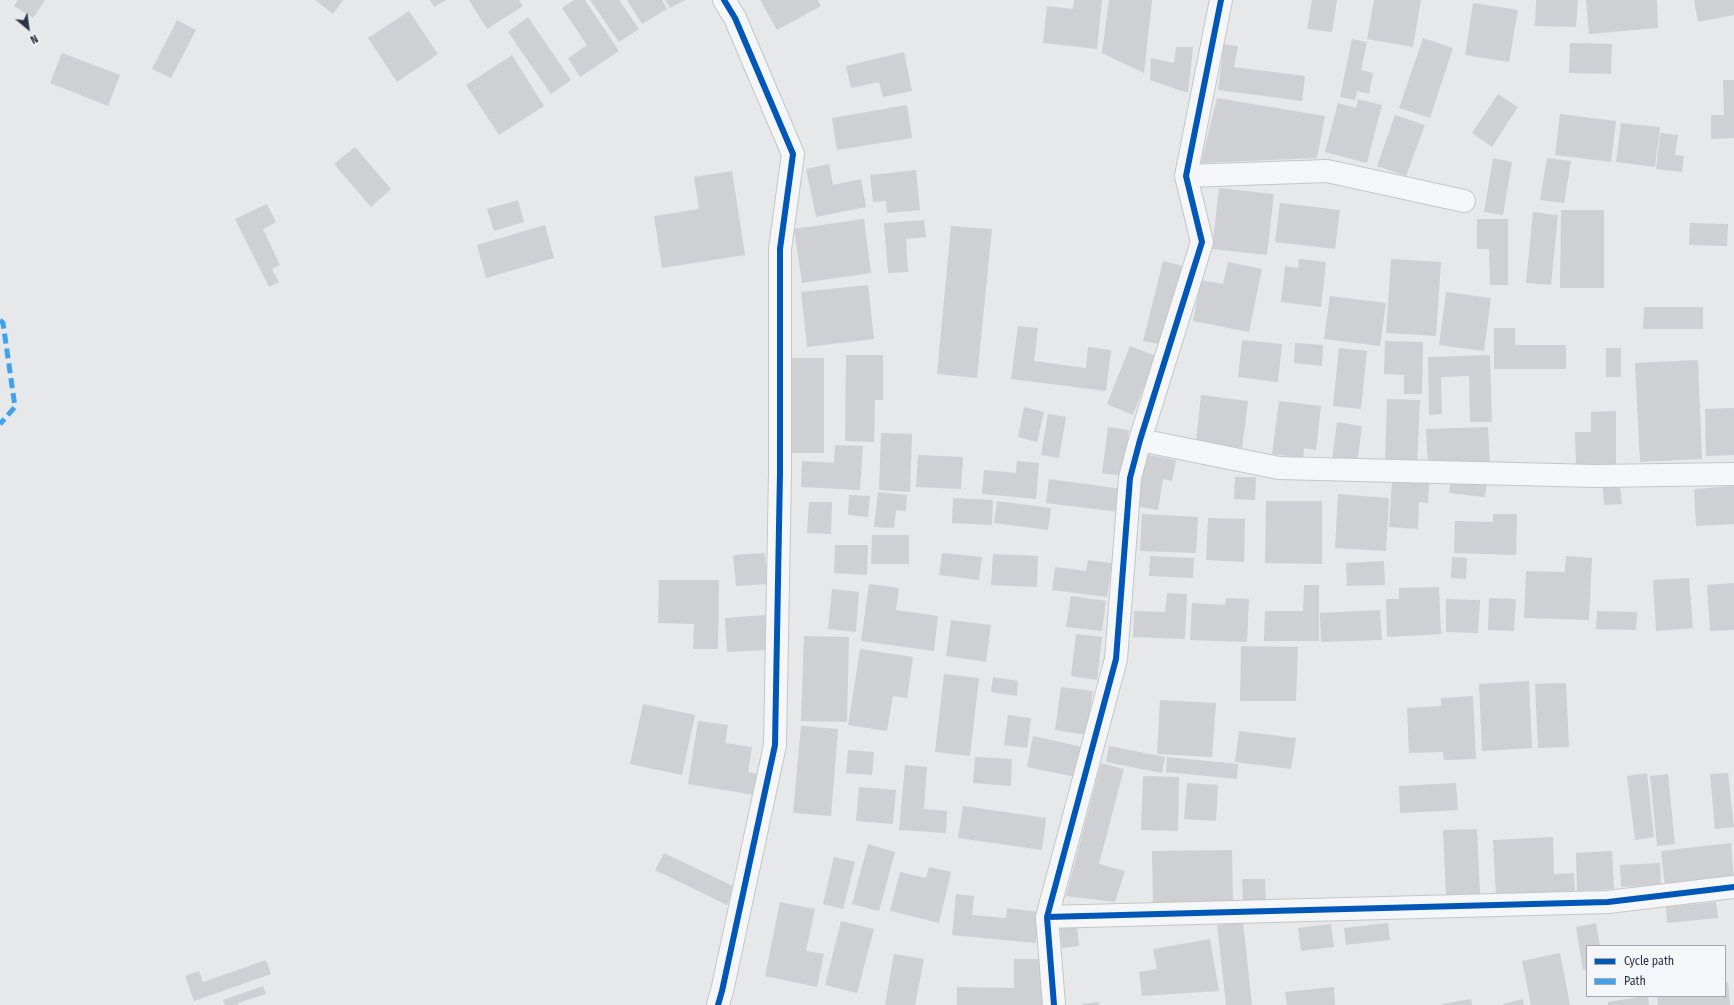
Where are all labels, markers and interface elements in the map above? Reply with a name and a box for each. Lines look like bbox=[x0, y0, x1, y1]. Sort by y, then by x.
north arrow bbox=[8, 8, 48, 48]
text: N bbox=[28, 32, 40, 46]
legend bbox=[1586, 945, 1726, 997]
text: Cycle path bbox=[1624, 954, 1674, 968]
text: Path bbox=[1624, 974, 1646, 988]

